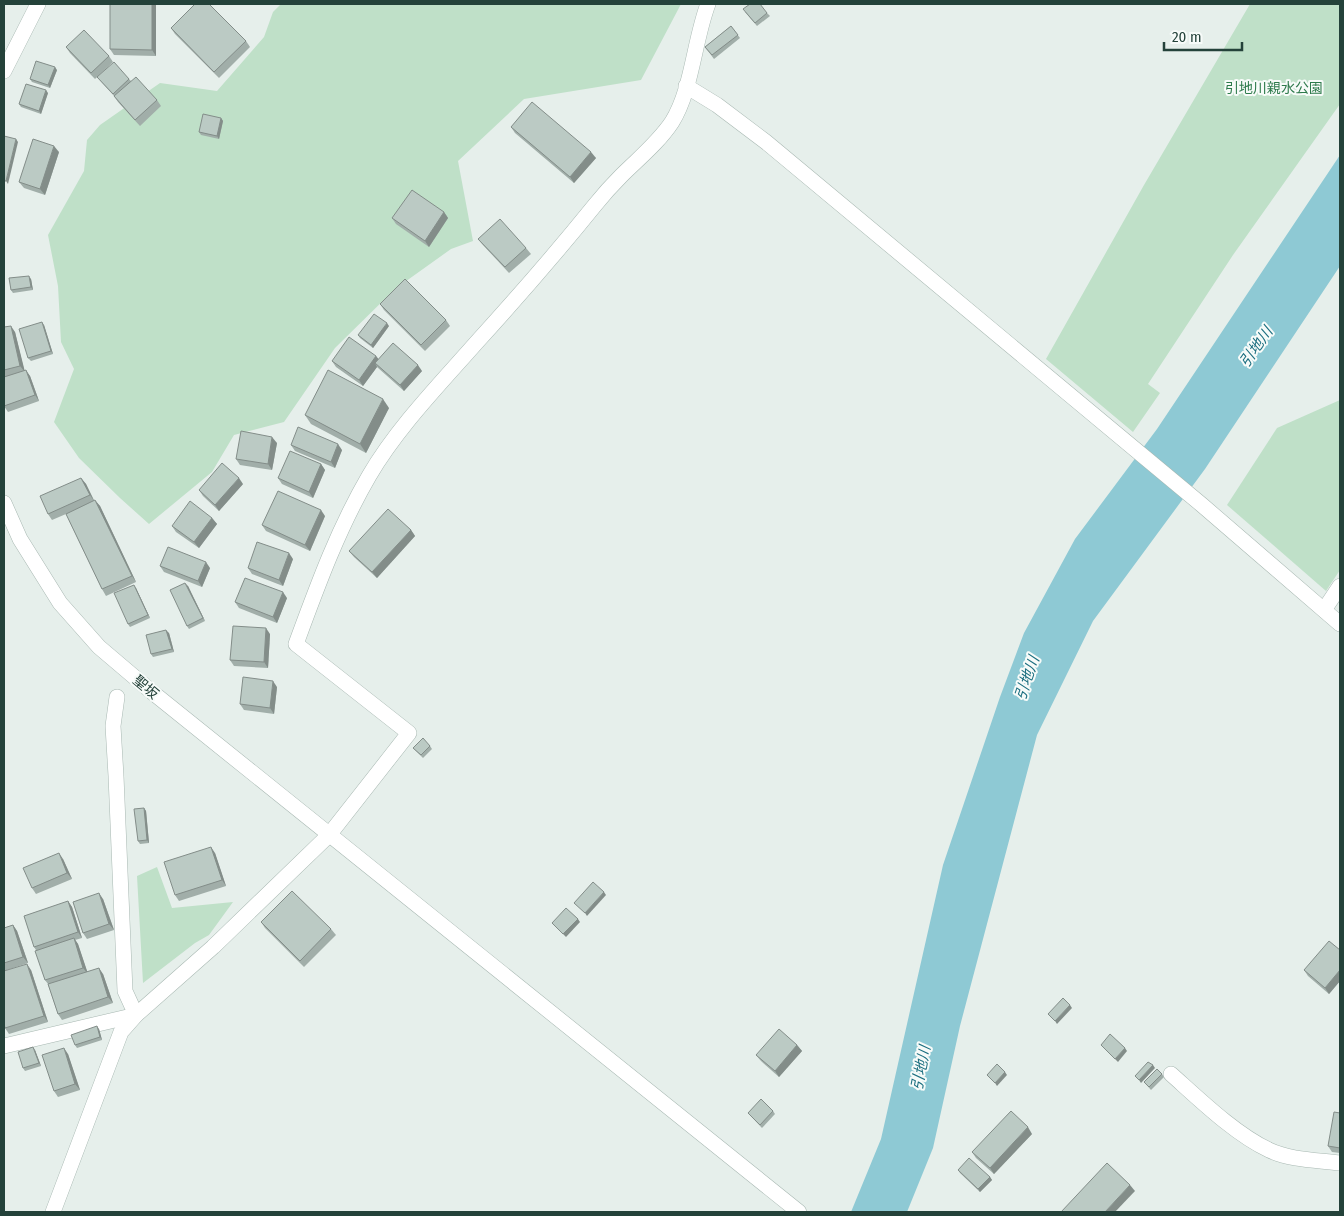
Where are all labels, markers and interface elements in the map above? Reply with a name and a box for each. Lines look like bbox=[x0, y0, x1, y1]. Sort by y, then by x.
scale bar bbox=[1164, 20, 1242, 52]
text: 20 m bbox=[1172, 28, 1202, 46]
park label: 引地川親水公園 bbox=[1225, 80, 1323, 97]
water label: 引地川 bbox=[1236, 322, 1277, 371]
water label: 引地川 bbox=[1011, 652, 1043, 702]
street label: 聖坂 bbox=[129, 672, 162, 703]
water label: 引地川 bbox=[908, 1042, 935, 1092]

